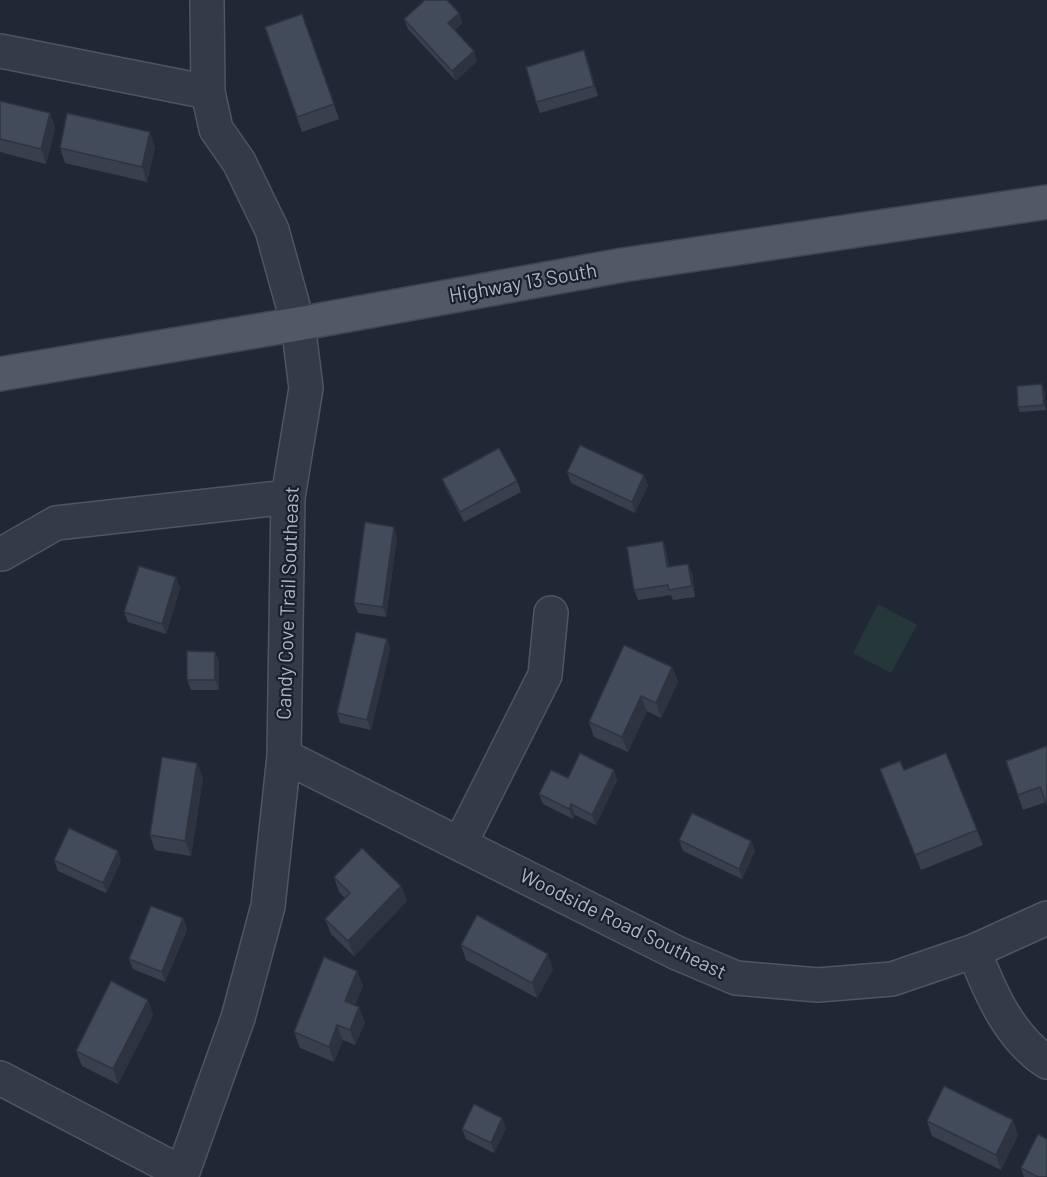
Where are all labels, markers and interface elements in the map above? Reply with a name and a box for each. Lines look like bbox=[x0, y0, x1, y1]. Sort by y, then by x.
street label: Highway 13 South bbox=[447, 258, 599, 308]
street label: Candy Cove Trail Southeast bbox=[272, 486, 304, 720]
street label: Woodside Road Southeast bbox=[516, 864, 730, 984]

